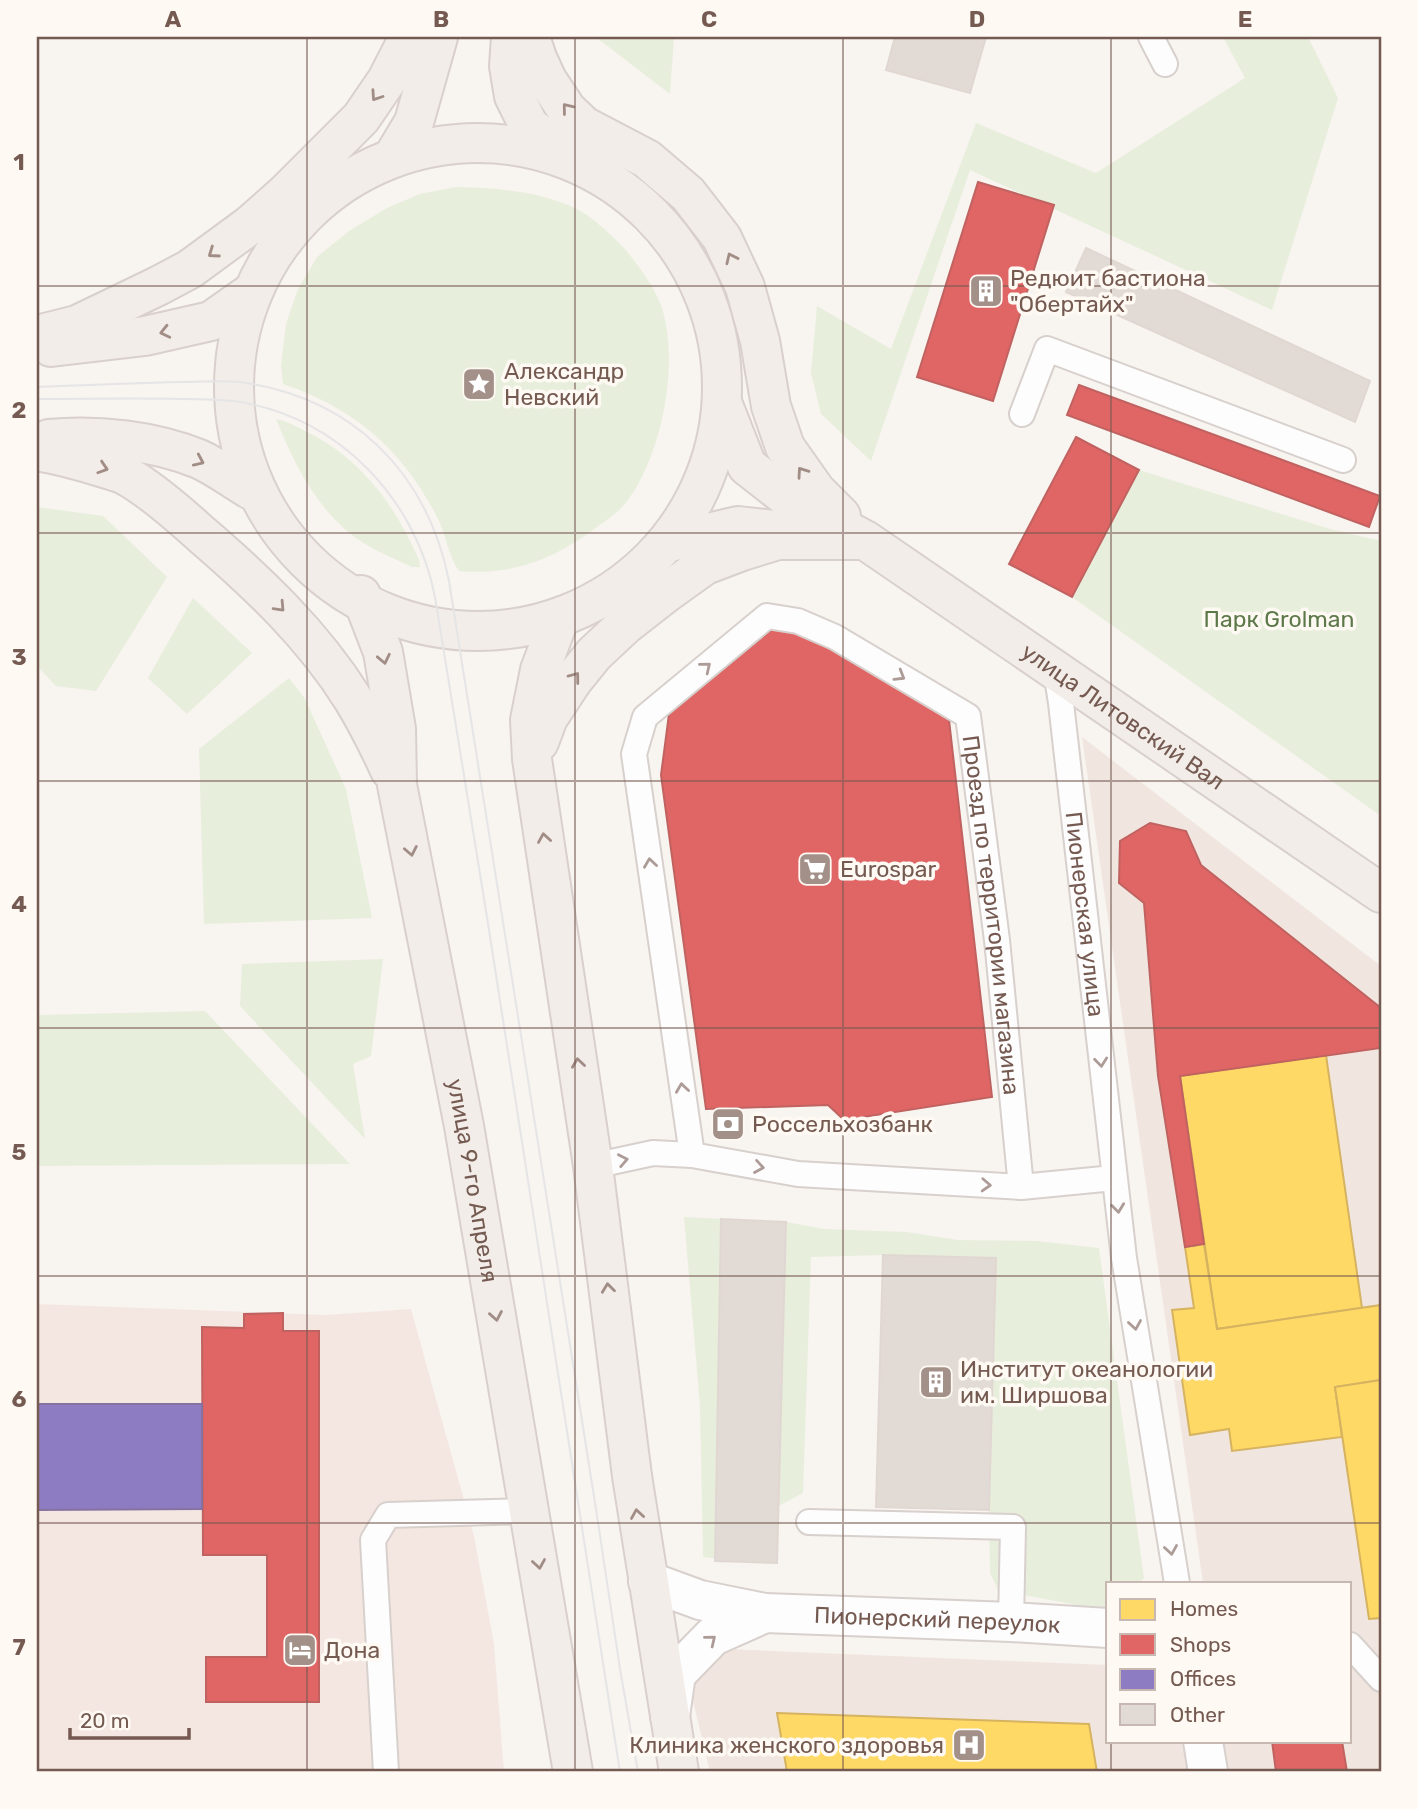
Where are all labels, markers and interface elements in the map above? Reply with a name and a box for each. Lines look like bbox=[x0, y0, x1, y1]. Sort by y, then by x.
text: A bbox=[165, 5, 182, 33]
text: B bbox=[433, 5, 449, 33]
text: C bbox=[701, 5, 717, 33]
text: D bbox=[969, 5, 985, 33]
text: E bbox=[1238, 5, 1252, 33]
one-way arrow bbox=[372, 88, 384, 101]
one-way arrow bbox=[563, 104, 576, 116]
text: 1 bbox=[13, 148, 25, 176]
one-way arrow bbox=[208, 245, 221, 257]
one-way arrow bbox=[726, 253, 740, 265]
place label: Редюит бастиона "Обертайх" bbox=[1010, 264, 1206, 318]
building icon: Редюит бастиона "Обертайх" bbox=[967, 272, 1005, 310]
one-way arrow bbox=[159, 324, 171, 338]
place label: Александр Невский bbox=[504, 357, 624, 411]
place icon: Александр Невский bbox=[460, 365, 498, 403]
text: 2 bbox=[12, 396, 26, 424]
one-way arrow bbox=[192, 453, 204, 467]
one-way arrow bbox=[96, 460, 108, 474]
one-way arrow bbox=[798, 467, 810, 480]
one-way arrow bbox=[272, 599, 284, 612]
park label: Парк Grolman bbox=[1204, 605, 1354, 633]
street label: улица Литовский Вал bbox=[1016, 637, 1230, 796]
text: 3 bbox=[11, 643, 27, 671]
one-way arrow bbox=[375, 653, 390, 665]
one-way arrow bbox=[698, 662, 710, 675]
one-way arrow bbox=[893, 667, 906, 680]
one-way arrow bbox=[567, 673, 579, 685]
street label: Проезд по территории магазина bbox=[957, 734, 1026, 1096]
street label: Пионерская улица bbox=[1059, 810, 1111, 1018]
one-way arrow bbox=[537, 832, 552, 844]
one-way arrow bbox=[402, 845, 417, 857]
supermarket icon: Eurospar bbox=[796, 850, 834, 888]
place label: Eurospar bbox=[840, 855, 937, 883]
one-way arrow bbox=[643, 857, 658, 869]
text: 4 bbox=[11, 890, 27, 918]
one-way arrow bbox=[1093, 1056, 1108, 1067]
one-way arrow bbox=[571, 1057, 586, 1069]
street label: улица 9-го Апреля bbox=[441, 1076, 504, 1285]
one-way arrow bbox=[675, 1082, 690, 1094]
bank icon: Россельхозбанк bbox=[709, 1105, 747, 1143]
place label: Россельхозбанк bbox=[752, 1110, 933, 1138]
text: 5 bbox=[12, 1138, 27, 1166]
one-way arrow bbox=[617, 1153, 629, 1168]
one-way arrow bbox=[754, 1159, 765, 1174]
one-way arrow bbox=[981, 1177, 992, 1192]
one-way arrow bbox=[1110, 1202, 1125, 1214]
one-way arrow bbox=[601, 1282, 616, 1294]
one-way arrow bbox=[488, 1310, 503, 1322]
one-way arrow bbox=[1127, 1320, 1142, 1331]
place label: Институт океанологии им. Ширшова bbox=[960, 1355, 1213, 1409]
building icon: Институт океанологии им. Ширшова bbox=[917, 1363, 955, 1401]
text: 6 bbox=[12, 1385, 27, 1413]
one-way arrow bbox=[630, 1508, 645, 1520]
one-way arrow bbox=[1163, 1544, 1178, 1556]
one-way arrow bbox=[531, 1559, 546, 1570]
legend bbox=[1106, 1582, 1352, 1742]
text: Homes bbox=[1170, 1596, 1238, 1621]
street label: Пионерский переулок bbox=[814, 1601, 1061, 1639]
hotel icon: Дона bbox=[281, 1631, 319, 1669]
text: Shops bbox=[1170, 1632, 1231, 1657]
text: 7 bbox=[12, 1633, 26, 1661]
place label: Дона bbox=[324, 1636, 380, 1664]
one-way arrow bbox=[704, 1636, 716, 1649]
text: Offices bbox=[1170, 1666, 1236, 1691]
scale bar bbox=[70, 1697, 189, 1741]
text: Other bbox=[1170, 1702, 1225, 1727]
text: 20 m bbox=[80, 1708, 129, 1733]
hospital icon: Клиника женского здоровья bbox=[950, 1726, 988, 1764]
place label: Клиника женского здоровья bbox=[629, 1731, 944, 1759]

